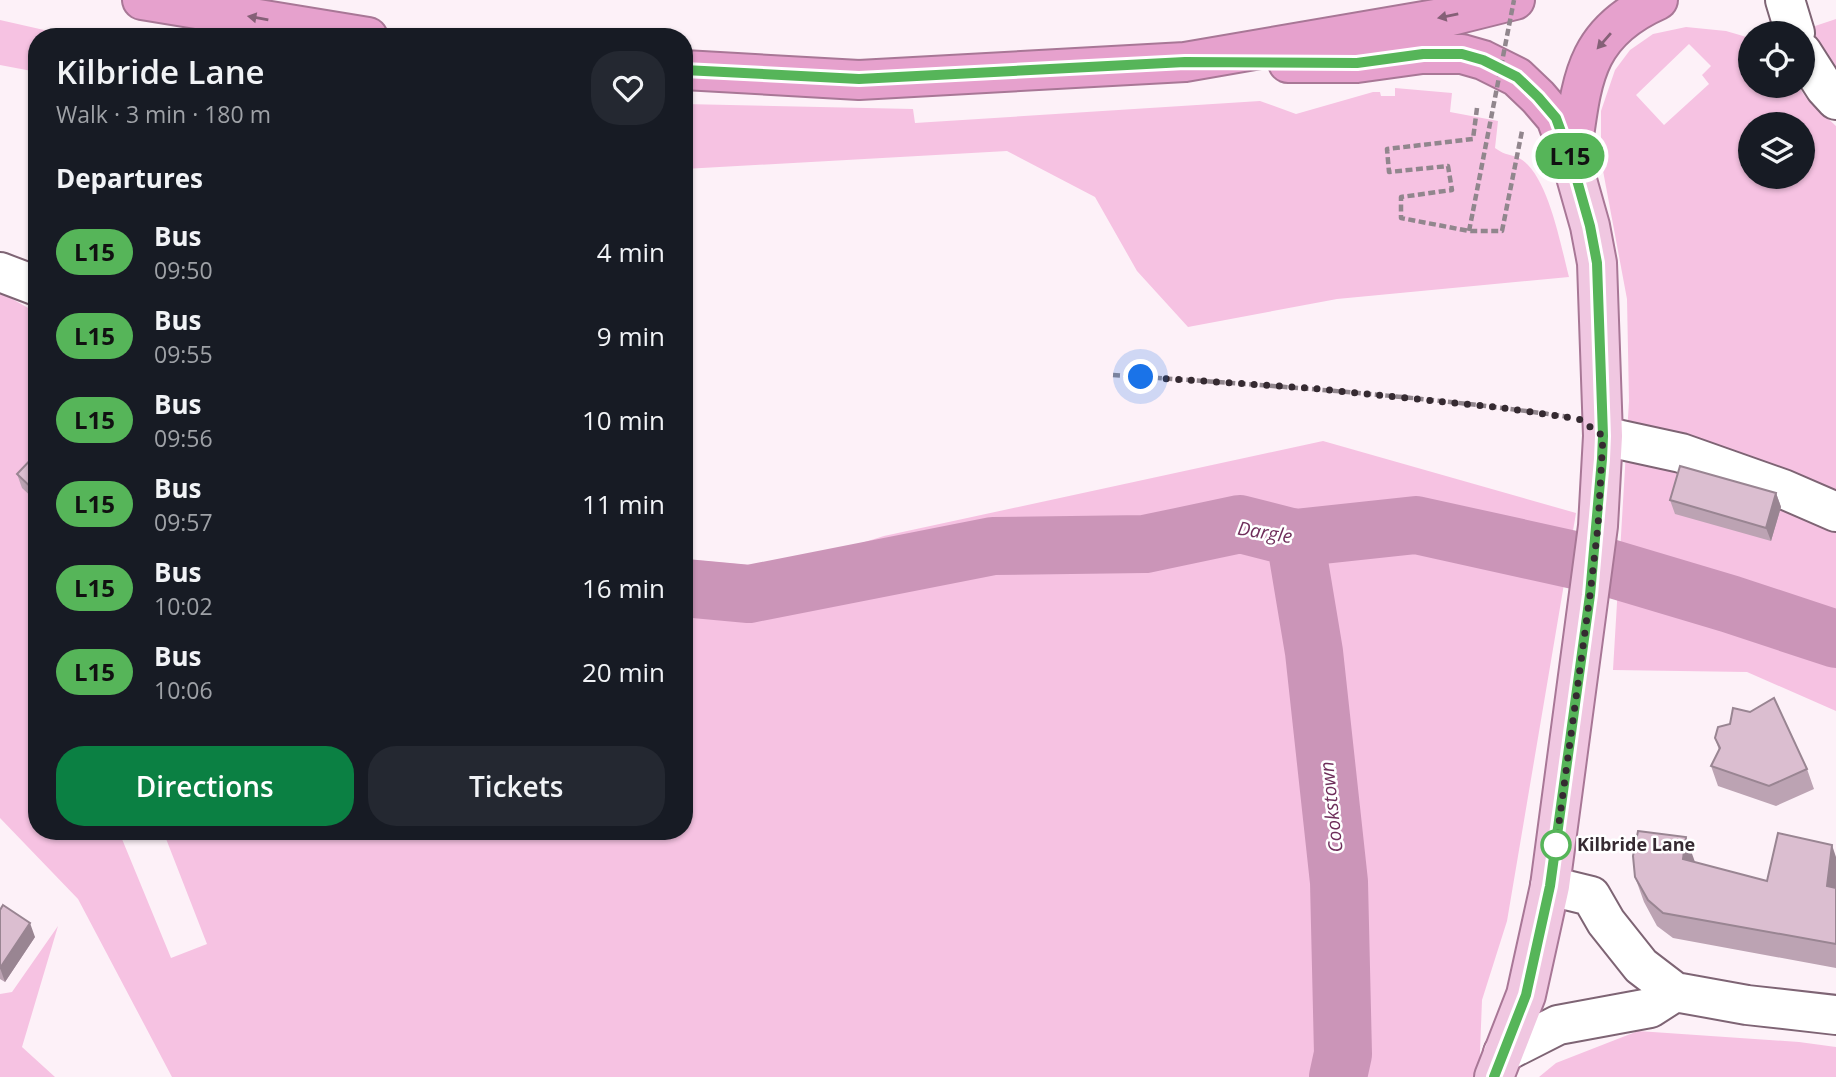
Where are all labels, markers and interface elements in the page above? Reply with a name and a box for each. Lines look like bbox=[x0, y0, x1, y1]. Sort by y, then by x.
one-way arrow bbox=[1437, 11, 1459, 22]
one-way arrow bbox=[247, 12, 269, 23]
map controls bbox=[1738, 21, 1815, 189]
button: locate bbox=[1738, 21, 1815, 98]
one-way arrow bbox=[1596, 32, 1612, 50]
text: Kilbride Lane bbox=[56, 49, 265, 94]
button: heart bbox=[591, 51, 665, 125]
text: Walk · 3 min · 180 m bbox=[56, 98, 271, 130]
button: layers bbox=[1738, 112, 1815, 189]
line badge: L15 bbox=[1530, 133, 1610, 179]
text: L15 bbox=[1549, 139, 1591, 172]
text: Departures bbox=[56, 160, 203, 196]
text: Bus bbox=[154, 218, 201, 254]
text: 4 min bbox=[597, 234, 665, 270]
text: L15 bbox=[74, 235, 115, 268]
text: 09:50 bbox=[154, 254, 213, 286]
text: Bus bbox=[154, 302, 201, 338]
text: 9 min bbox=[597, 318, 665, 354]
text: L15 bbox=[74, 319, 115, 352]
text: 09:55 bbox=[154, 338, 213, 370]
your location bbox=[1123, 359, 1158, 394]
text: Bus bbox=[154, 386, 201, 422]
text: 10 min bbox=[582, 402, 665, 438]
text: L15 bbox=[74, 403, 115, 436]
text: 09:56 bbox=[154, 422, 213, 454]
text: Bus bbox=[154, 470, 201, 506]
text: 11 min bbox=[582, 486, 665, 522]
text: L15 bbox=[74, 487, 115, 520]
text: 09:57 bbox=[154, 506, 213, 538]
water label: Dargle bbox=[1236, 515, 1294, 549]
text: Bus bbox=[154, 554, 201, 590]
text: 16 min bbox=[582, 570, 665, 606]
text: L15 bbox=[74, 571, 115, 604]
text: 10:02 bbox=[154, 590, 213, 622]
text: Bus bbox=[154, 638, 201, 674]
text: 20 min bbox=[582, 654, 665, 690]
text: L15 bbox=[74, 655, 115, 688]
text: 10:06 bbox=[154, 674, 213, 706]
button: Directions bbox=[56, 746, 354, 826]
button: Tickets bbox=[368, 746, 665, 826]
water label: Cookstown bbox=[1313, 760, 1349, 854]
marker: Kilbride Lane bbox=[1541, 830, 1571, 860]
place label: Kilbride Lane bbox=[1577, 832, 1695, 856]

